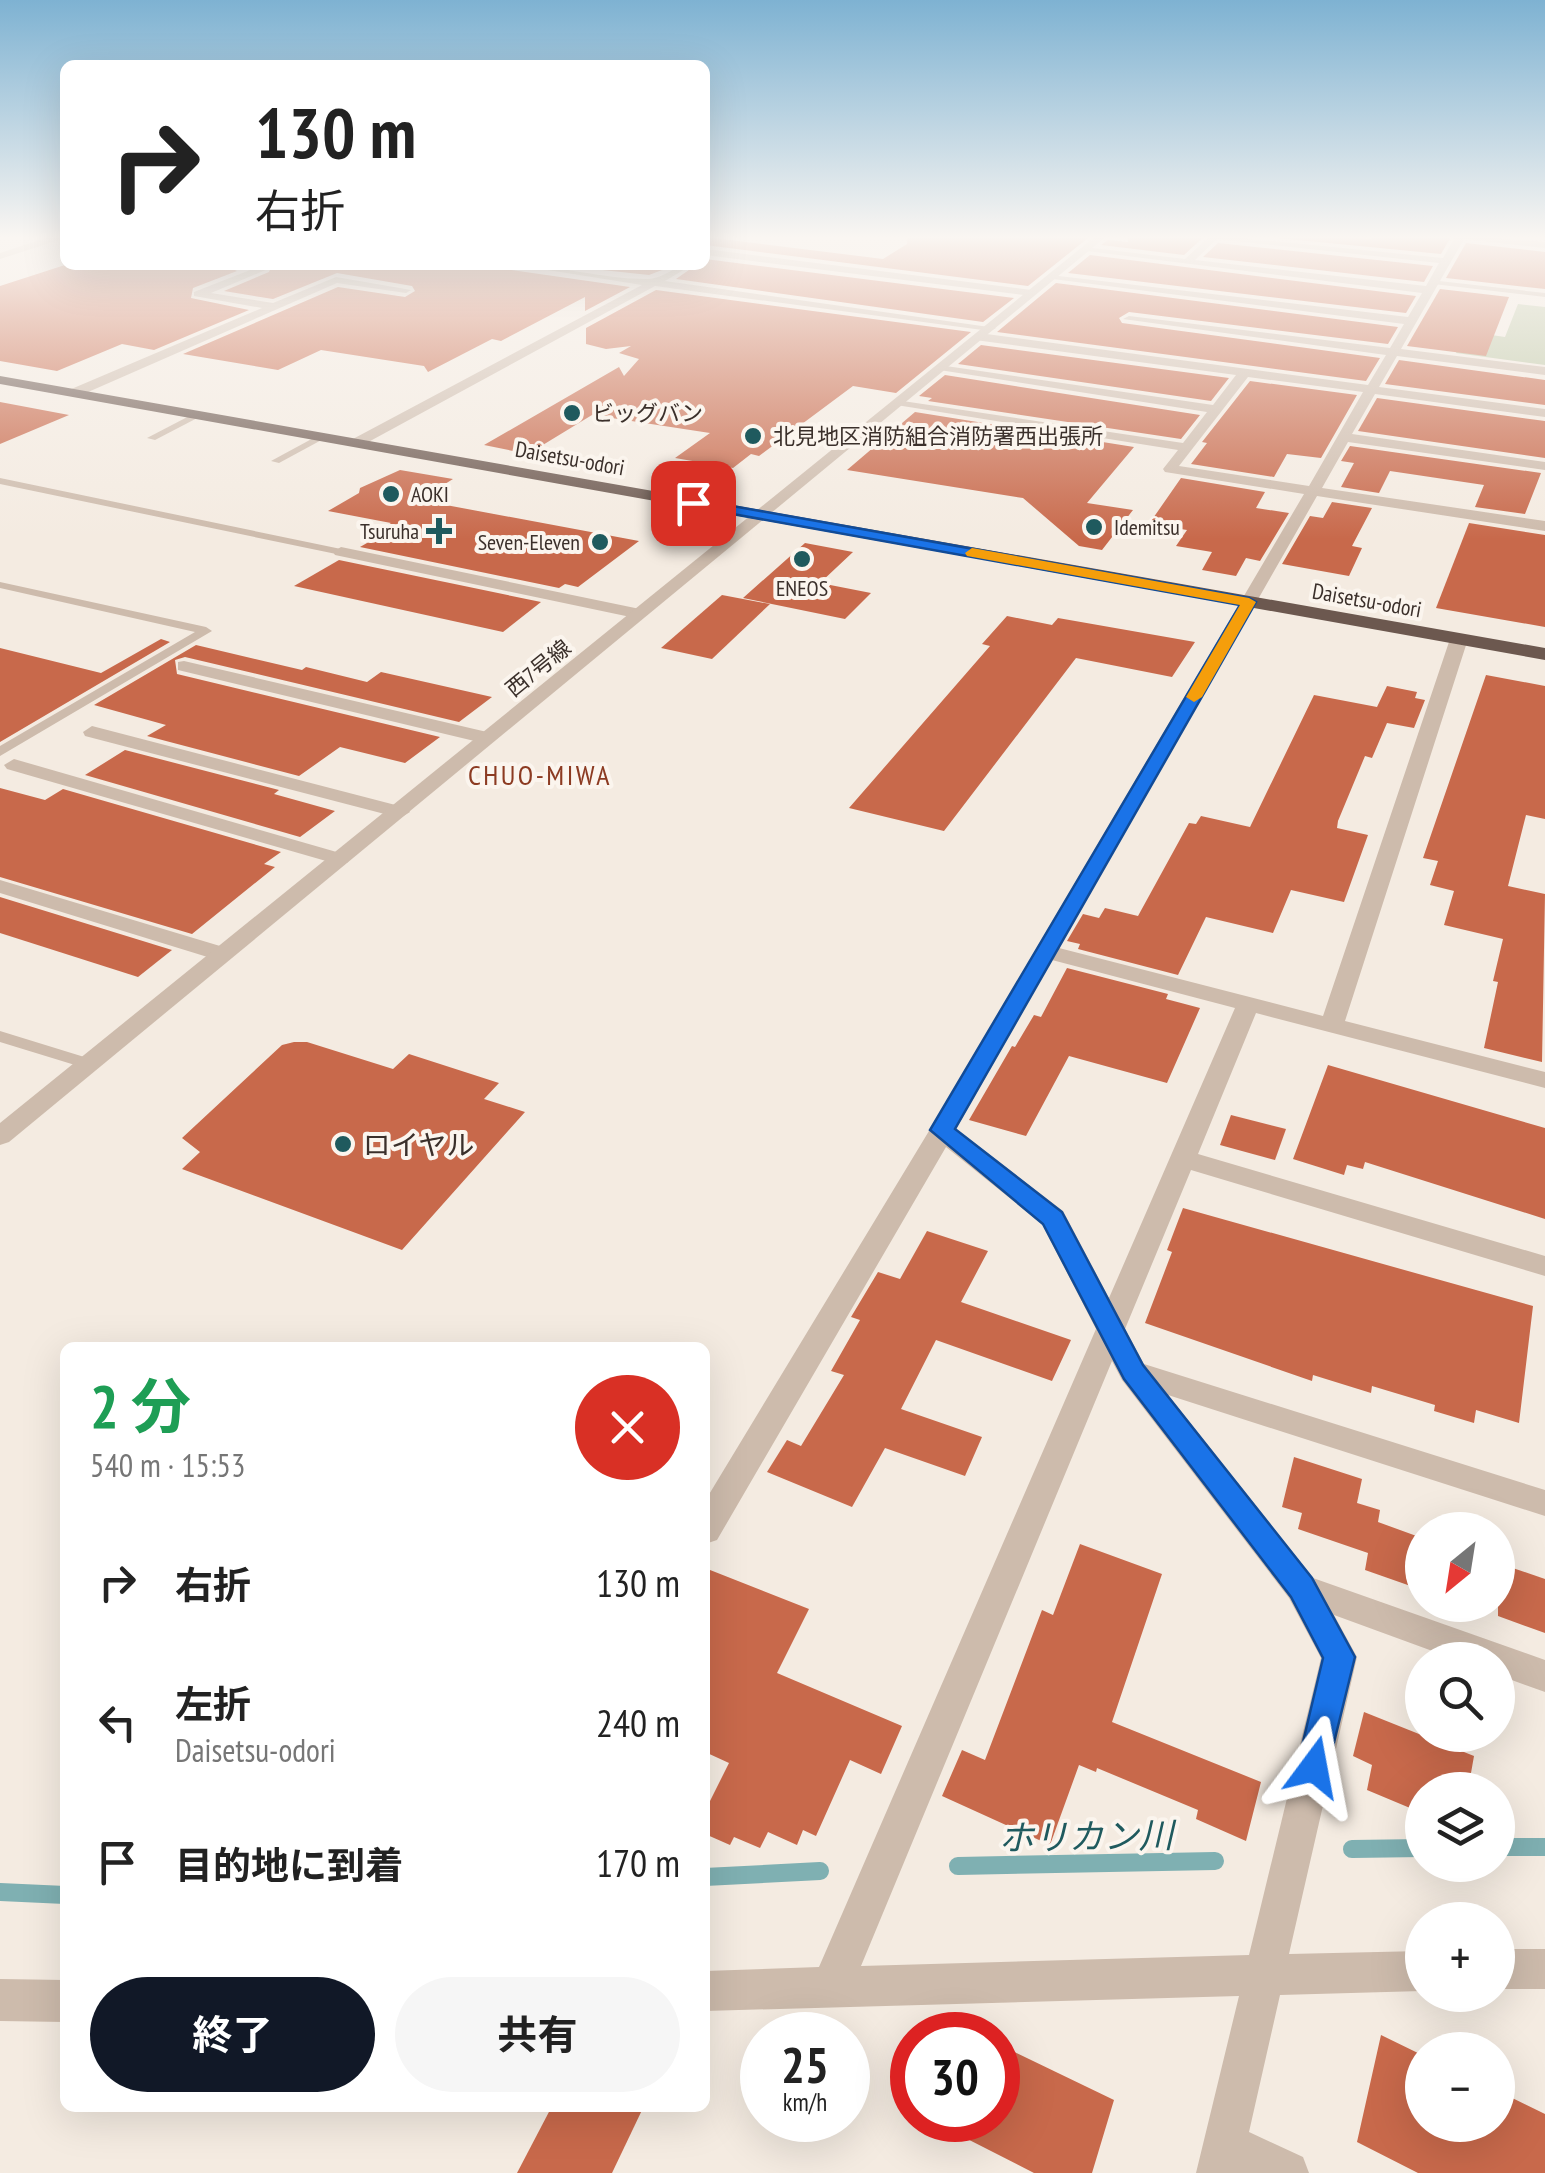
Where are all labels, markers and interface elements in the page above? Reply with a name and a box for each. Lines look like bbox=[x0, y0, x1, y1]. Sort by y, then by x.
text: 130 m bbox=[255, 87, 416, 177]
icon: right bbox=[90, 100, 220, 230]
text: 右折 bbox=[255, 181, 345, 239]
place label: ビッグバン bbox=[592, 399, 703, 427]
marker: ビッグバン bbox=[561, 402, 583, 424]
place label: 北見地区消防組合消防署西出張所 bbox=[773, 422, 1103, 450]
marker: 北見地区消防組合消防署西出張所 bbox=[742, 425, 764, 447]
street label: Daisetsu-odori bbox=[513, 435, 627, 481]
pin bbox=[651, 461, 736, 546]
icon: arrive bbox=[666, 476, 721, 531]
place label: AOKI bbox=[411, 480, 449, 508]
marker: AOKI bbox=[380, 483, 402, 505]
place label: Idemitsu bbox=[1114, 513, 1180, 541]
marker: Idemitsu bbox=[1083, 516, 1105, 538]
place label: Tsuruha bbox=[360, 517, 419, 545]
marker: Tsuruha bbox=[428, 520, 450, 542]
place label: Seven-Eleven bbox=[478, 528, 580, 556]
marker: Seven-Eleven bbox=[589, 531, 611, 553]
marker: ENEOS bbox=[791, 548, 813, 570]
place label: ENEOS bbox=[776, 574, 828, 602]
street label: Daisetsu-odori bbox=[1310, 577, 1424, 623]
street label: 西7号線 bbox=[500, 633, 576, 703]
district label: CHUO-MIWA bbox=[468, 756, 612, 793]
place label: ロイヤル bbox=[363, 1126, 474, 1163]
marker: ロイヤル bbox=[332, 1133, 354, 1155]
text: 2 分 bbox=[90, 1367, 191, 1445]
button: close bbox=[575, 1375, 680, 1480]
text: 540 m · 15:53 bbox=[90, 1444, 245, 1486]
north arrow bbox=[1405, 1512, 1515, 1622]
map controls bbox=[1405, 1512, 1515, 2142]
icon: right bbox=[90, 1555, 145, 1610]
text: 130 m bbox=[596, 1558, 680, 1607]
text: 右折 bbox=[175, 1560, 251, 1609]
button: search bbox=[1405, 1642, 1515, 1752]
text: 左折 bbox=[175, 1679, 251, 1728]
icon: left bbox=[90, 1695, 145, 1750]
text: 240 m bbox=[596, 1698, 680, 1747]
position arrow bbox=[1262, 1715, 1366, 1819]
text: Daisetsu-odori bbox=[175, 1729, 336, 1771]
button: layers bbox=[1405, 1772, 1515, 1882]
water label: ホリカン川 bbox=[998, 1811, 1178, 1861]
icon: arrive bbox=[90, 1835, 145, 1890]
text: 170 m bbox=[596, 1838, 680, 1887]
text: 目的地に到着 bbox=[175, 1840, 403, 1889]
button: + bbox=[1405, 1902, 1515, 2012]
button: 終了 bbox=[90, 1977, 375, 2092]
button: 共有 bbox=[395, 1977, 680, 2092]
speed limit sign: 30 bbox=[890, 2012, 1020, 2142]
text: 25 bbox=[781, 2032, 829, 2097]
button: − bbox=[1405, 2032, 1515, 2142]
text: km/h bbox=[783, 2086, 827, 2118]

